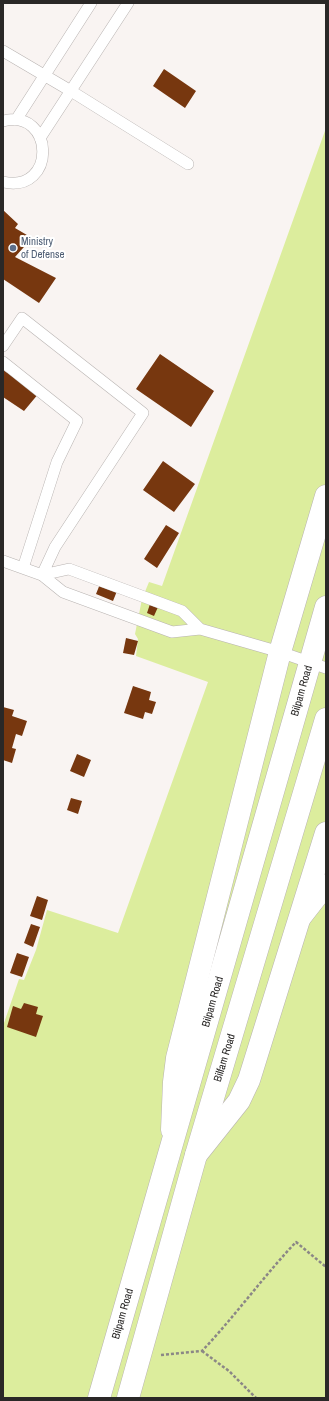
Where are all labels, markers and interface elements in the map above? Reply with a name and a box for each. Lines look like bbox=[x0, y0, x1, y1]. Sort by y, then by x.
place label: Ministry of Defense bbox=[21, 235, 65, 261]
marker: Ministry of Defense bbox=[8, 243, 18, 253]
street label: Bilpam Road bbox=[288, 664, 316, 718]
street label: Bilpam Road bbox=[199, 975, 227, 1029]
street label: Bilfam Road bbox=[211, 1032, 239, 1084]
street label: Bilpam Road bbox=[109, 1287, 137, 1341]

